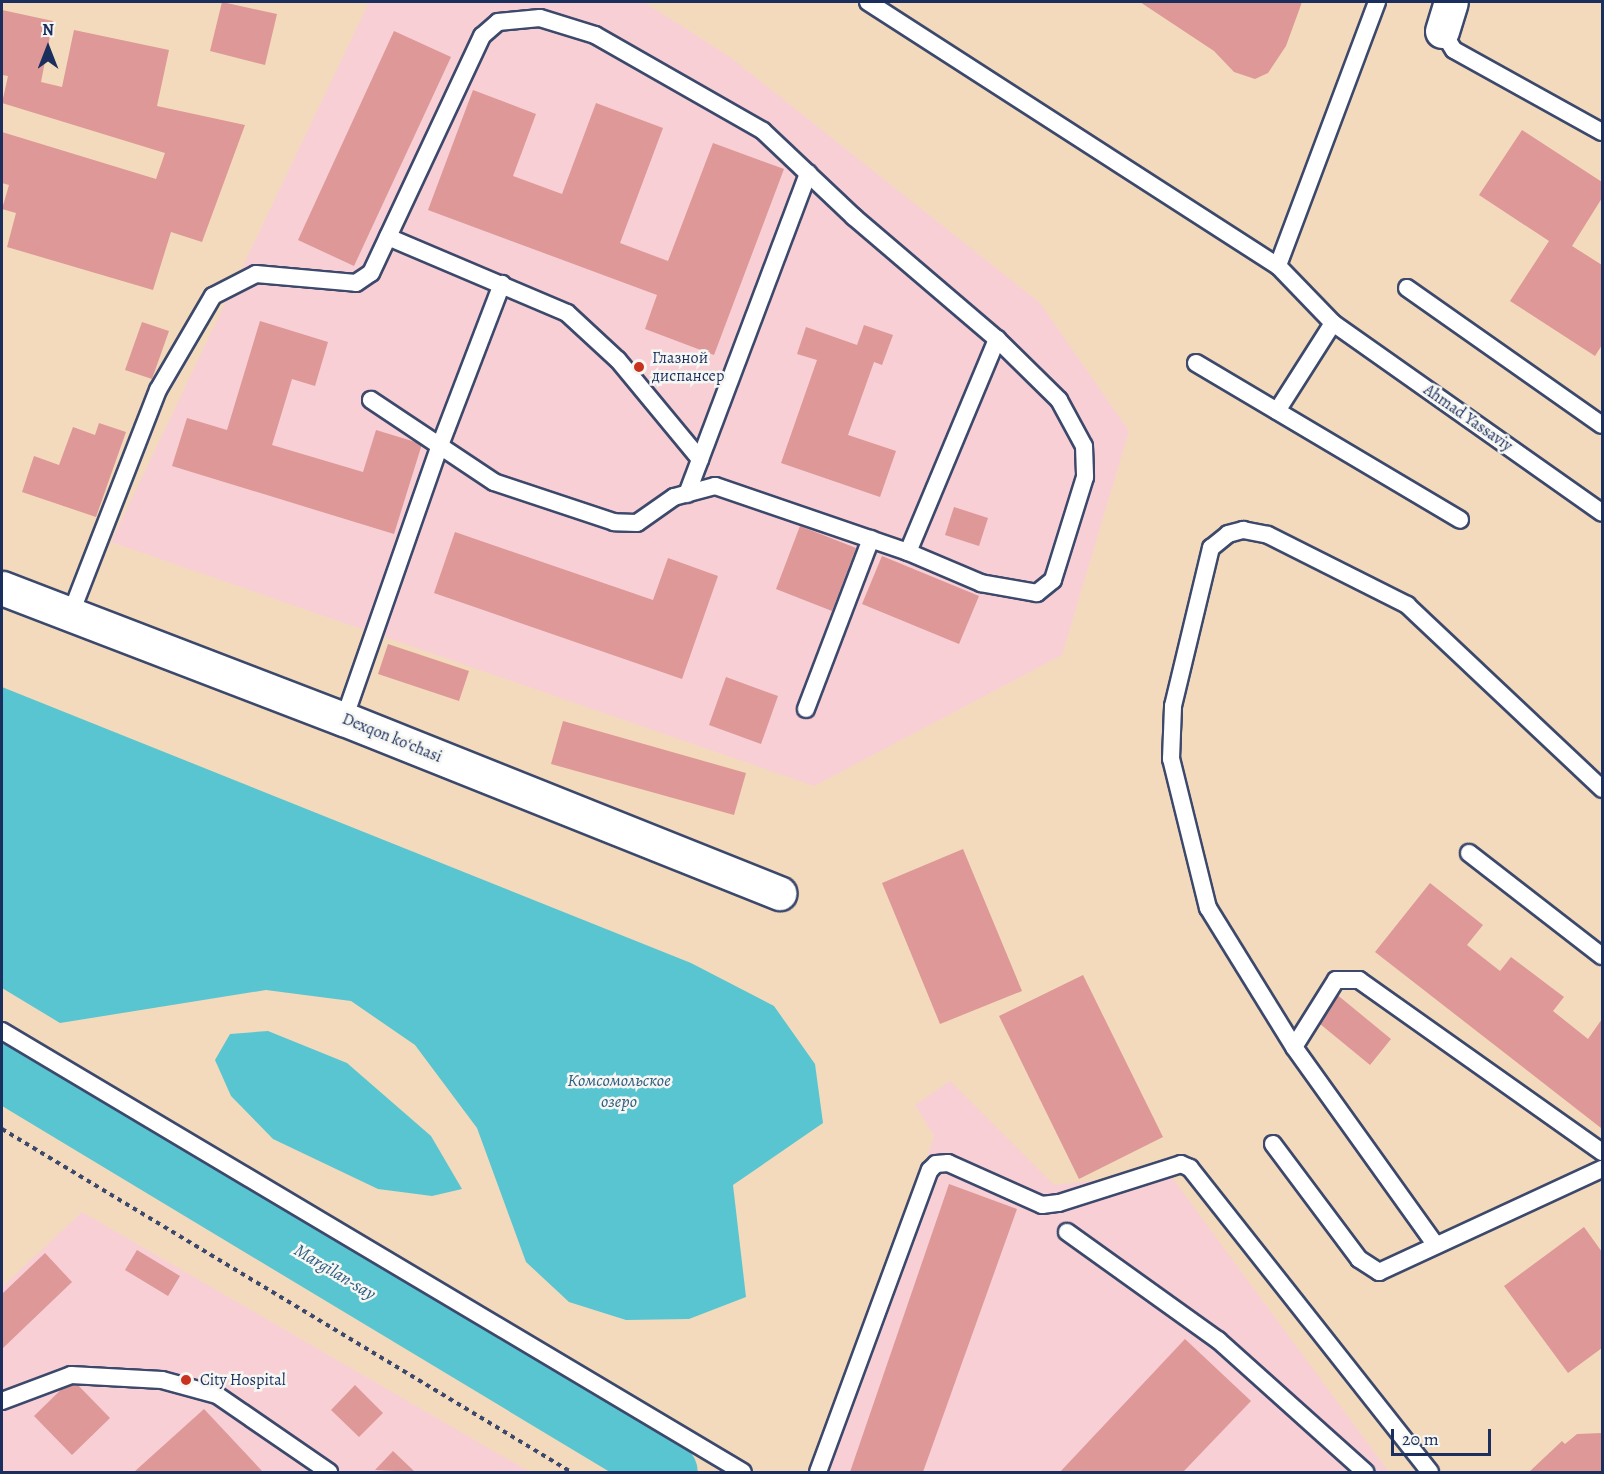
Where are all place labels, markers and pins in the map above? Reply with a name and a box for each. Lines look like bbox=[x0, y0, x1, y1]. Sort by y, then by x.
place label: Глазной диспансер bbox=[652, 348, 724, 386]
marker: Глазной диспансер bbox=[630, 358, 648, 376]
place label: City Hospital bbox=[200, 1370, 286, 1390]
marker: City Hospital bbox=[177, 1371, 195, 1389]

